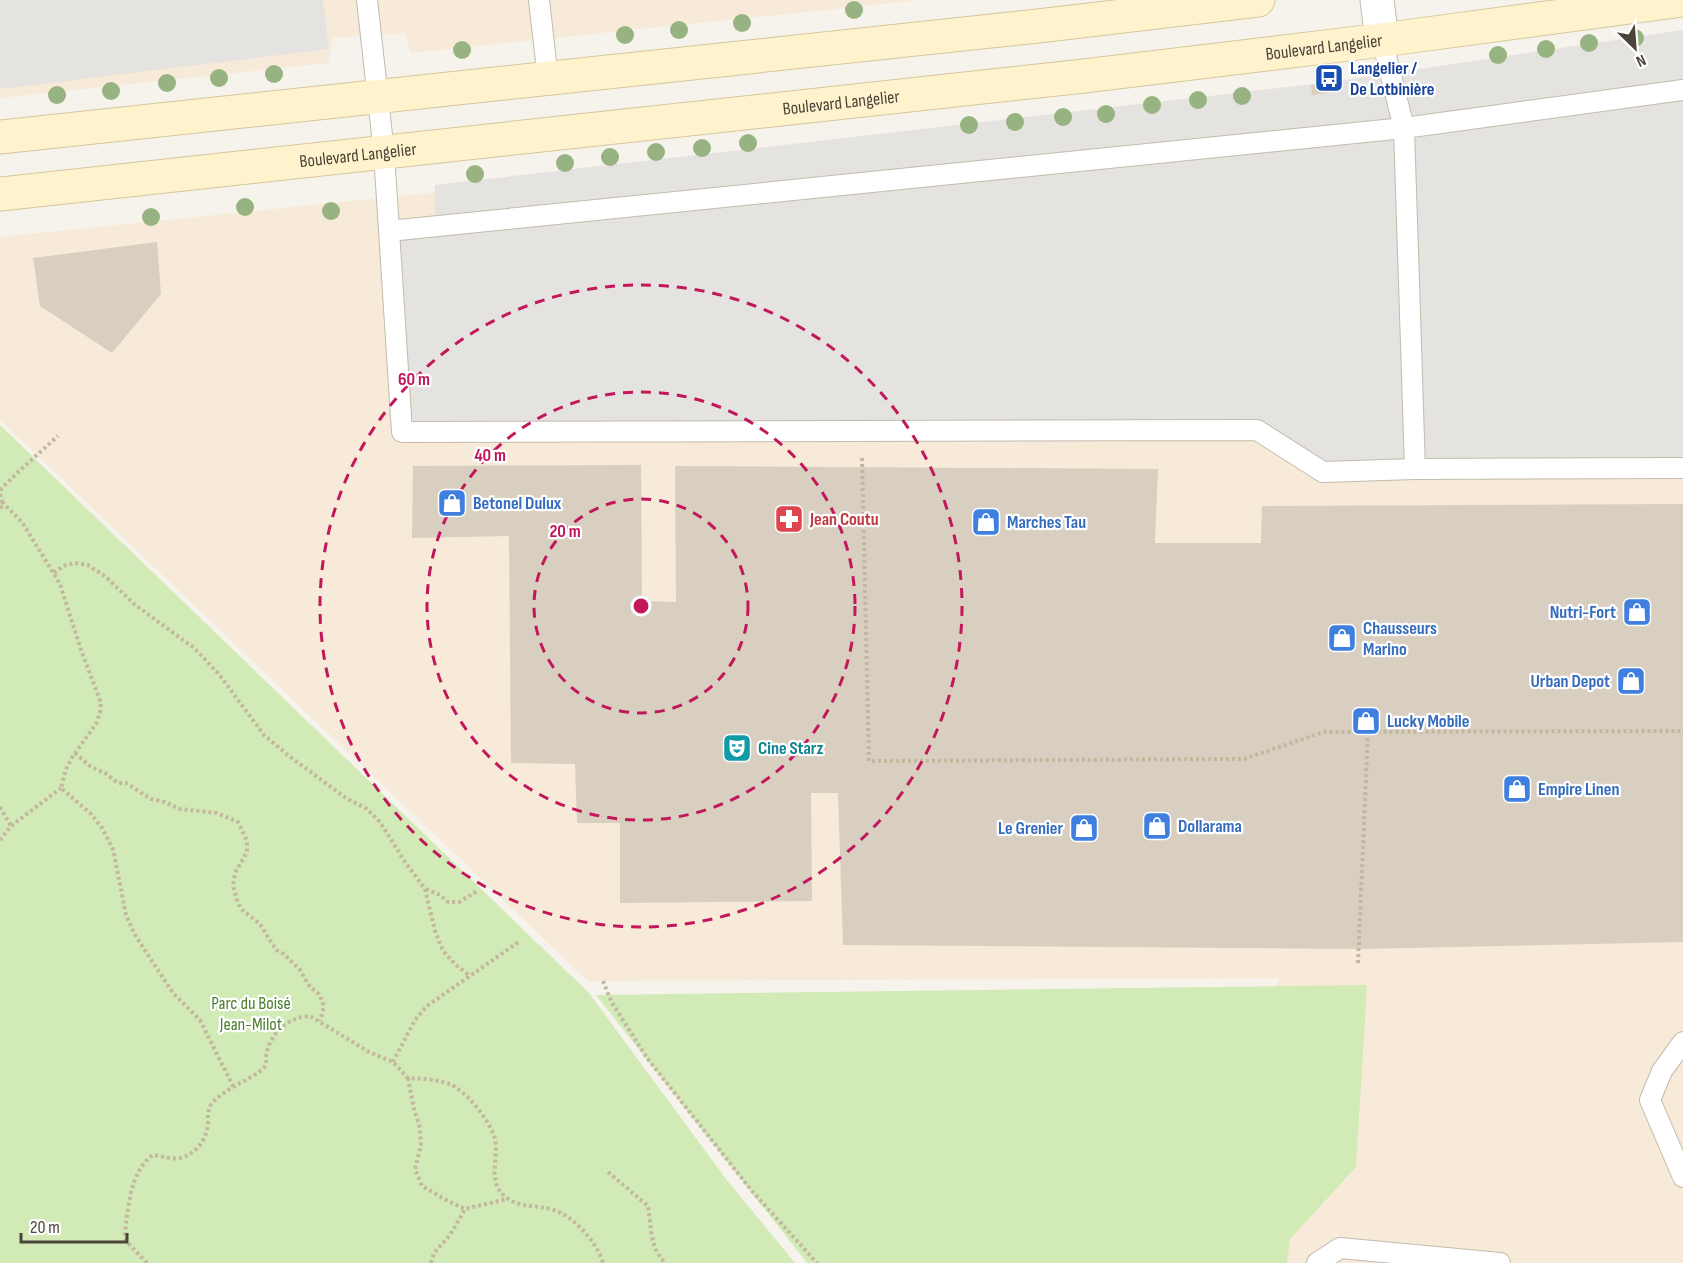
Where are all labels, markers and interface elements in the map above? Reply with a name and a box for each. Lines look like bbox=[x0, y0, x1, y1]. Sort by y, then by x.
north arrow bbox=[1605, 18, 1665, 78]
street label: Boulevard Langelier bbox=[1264, 30, 1384, 65]
text: N bbox=[1633, 50, 1649, 71]
place label: Langelier / De Lotbinière bbox=[1350, 58, 1434, 100]
bus stop icon: Langelier / De Lotbinière bbox=[1313, 62, 1345, 94]
street label: Boulevard Langelier bbox=[781, 86, 901, 120]
street label: Boulevard Langelier bbox=[298, 139, 418, 172]
text: 60 m bbox=[398, 369, 430, 390]
text: 40 m bbox=[474, 445, 506, 466]
shop icon: Betonel Dulux bbox=[436, 487, 468, 519]
place label: Betonel Dulux bbox=[473, 493, 562, 514]
pharmacy icon: Jean Coutu bbox=[773, 503, 805, 535]
shop icon: Marches Tau bbox=[970, 506, 1002, 538]
place label: Jean Coutu bbox=[809, 509, 879, 530]
place label: Marches Tau bbox=[1007, 512, 1086, 533]
text: 20 m bbox=[549, 521, 581, 542]
centre of rings bbox=[631, 596, 651, 616]
shop icon: Nutri-Fort bbox=[1621, 596, 1653, 628]
place label: Nutri-Fort bbox=[1550, 602, 1616, 623]
place label: Chausseurs Marino bbox=[1363, 618, 1437, 660]
shop icon: Chausseurs Marino bbox=[1326, 622, 1358, 654]
shop icon: Urban Depot bbox=[1615, 665, 1647, 697]
place label: Urban Depot bbox=[1530, 671, 1610, 692]
shop icon: Lucky Mobile bbox=[1350, 705, 1382, 737]
place label: Lucky Mobile bbox=[1387, 711, 1469, 732]
theatre icon: Cine Starz bbox=[721, 732, 753, 764]
place label: Cine Starz bbox=[758, 738, 823, 759]
shop icon: Empire Linen bbox=[1501, 773, 1533, 805]
place label: Empire Linen bbox=[1538, 779, 1619, 800]
shop icon: Dollarama bbox=[1141, 810, 1173, 842]
shop icon: Le Grenier bbox=[1068, 812, 1100, 844]
place label: Dollarama bbox=[1178, 816, 1242, 837]
place label: Le Grenier bbox=[998, 818, 1063, 839]
park label: Parc du Boisé Jean-Milot bbox=[211, 993, 291, 1035]
scale bar bbox=[21, 1206, 128, 1244]
text: 20 m bbox=[30, 1217, 60, 1238]

